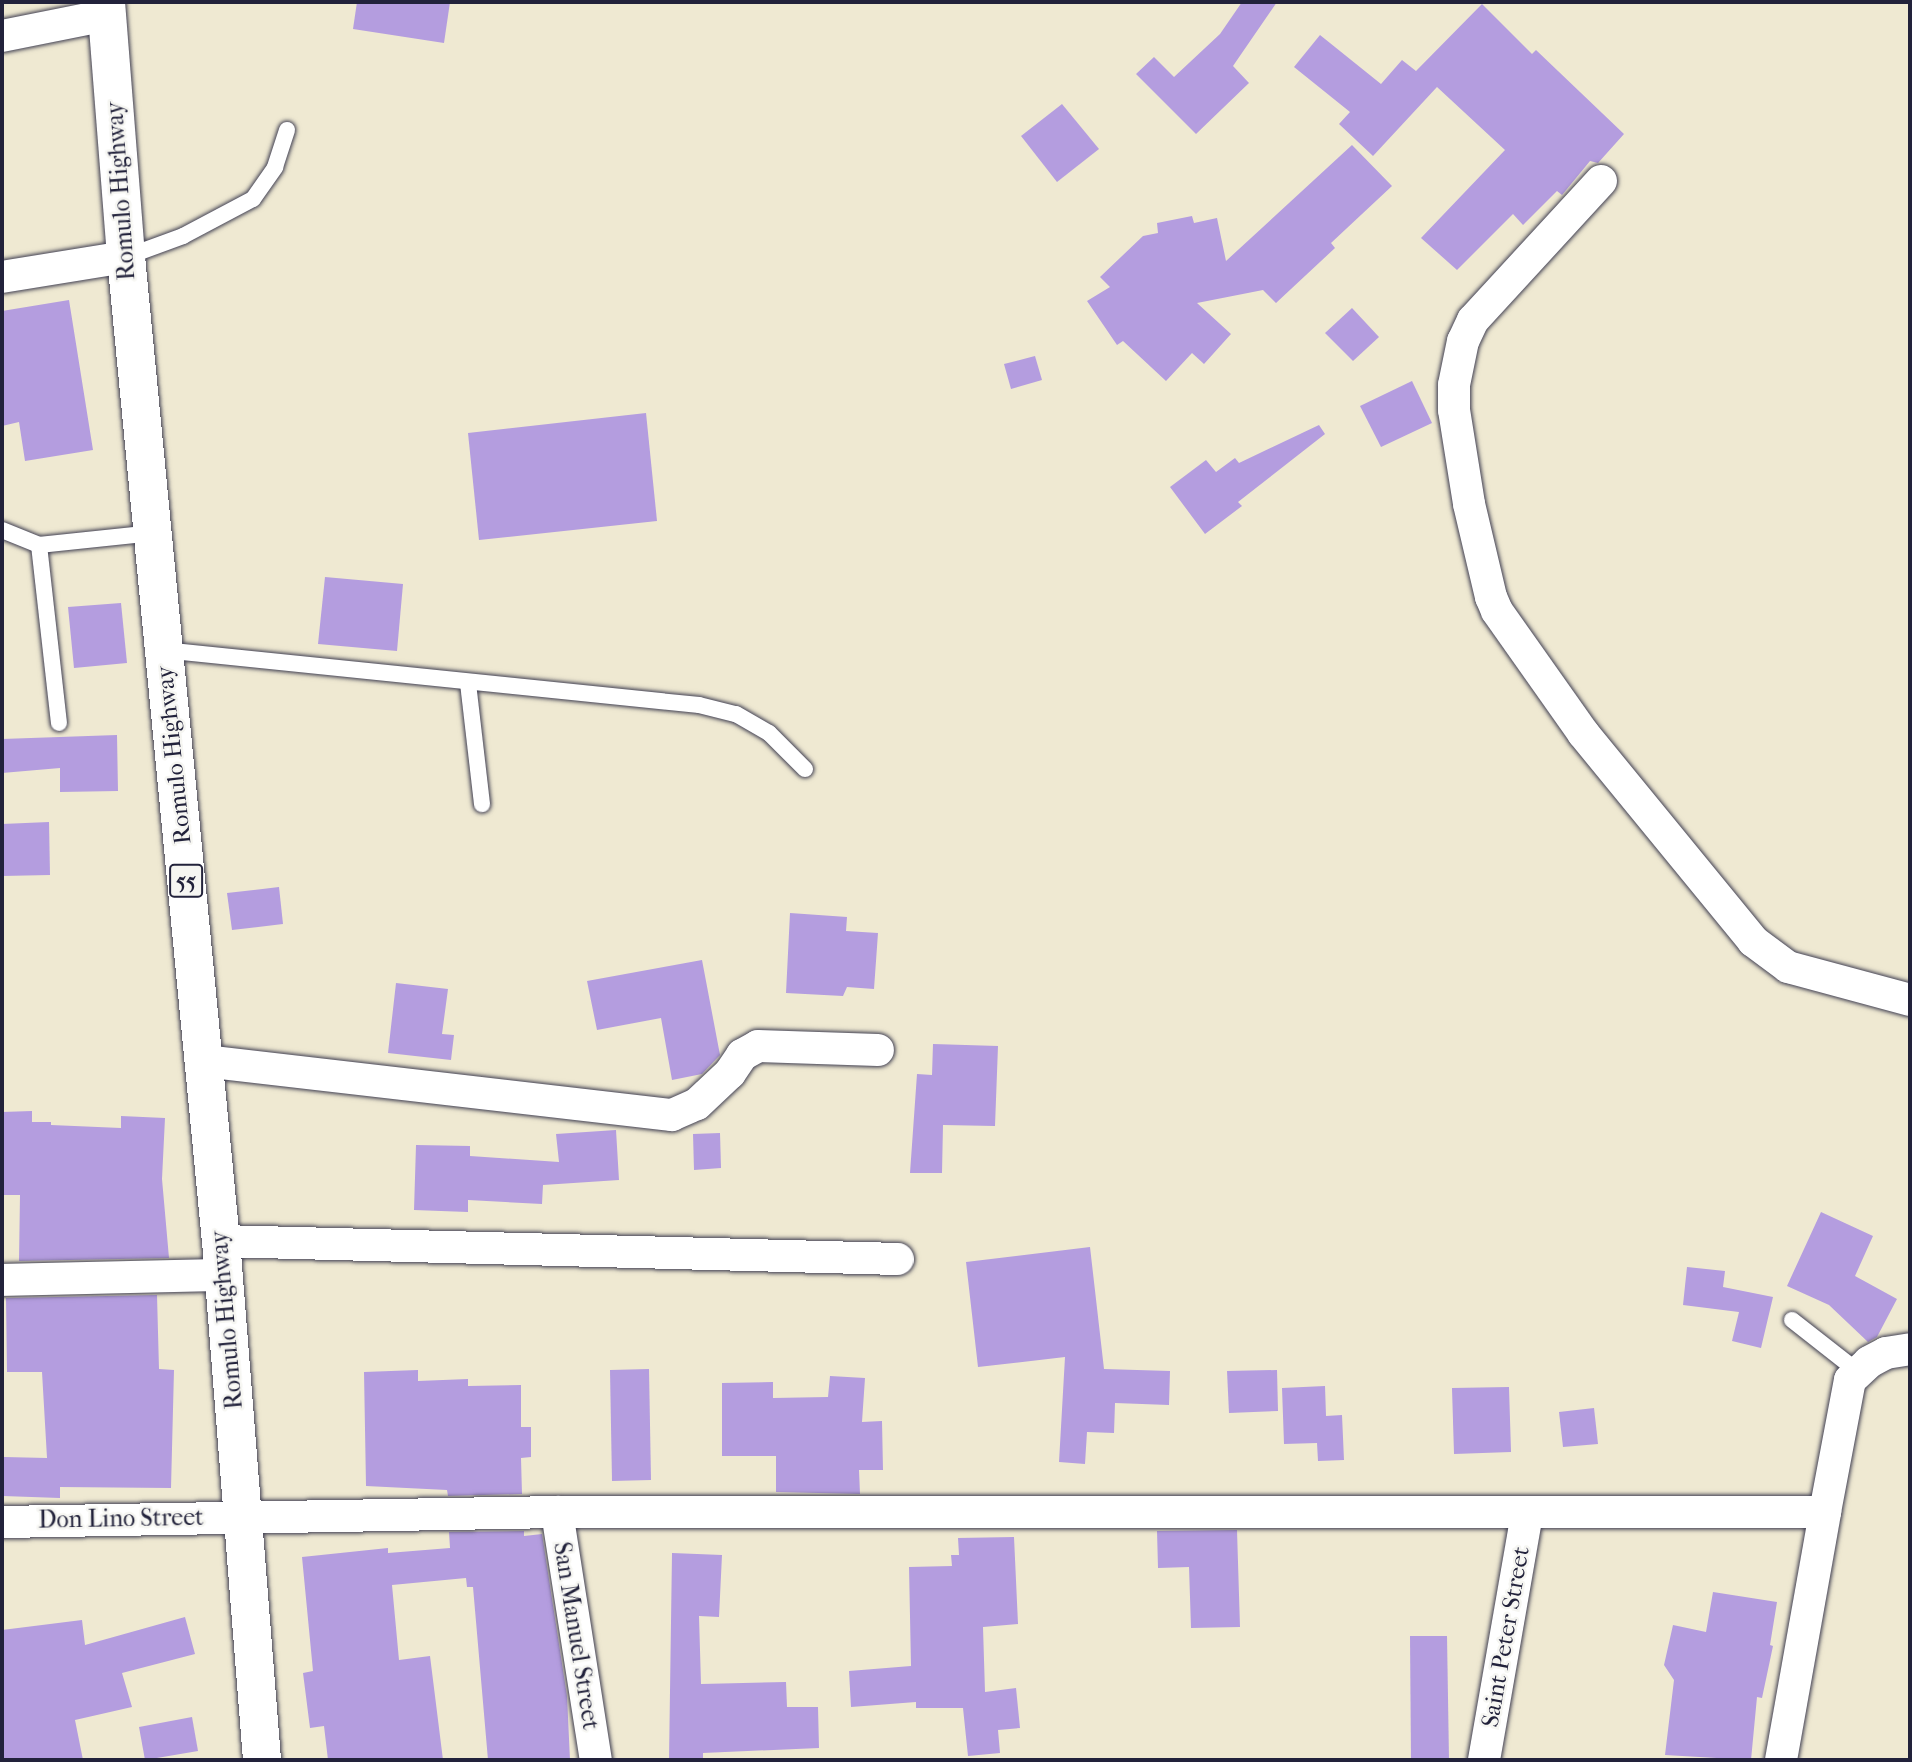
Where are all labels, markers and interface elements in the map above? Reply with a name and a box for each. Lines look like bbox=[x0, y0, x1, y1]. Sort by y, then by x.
street label: Romulo Highway bbox=[100, 101, 142, 281]
street label: Romulo Highway bbox=[150, 664, 198, 846]
road number: 55 bbox=[168, 862, 204, 900]
street label: Romulo Highway bbox=[205, 1230, 249, 1410]
street label: Don Lino Street bbox=[38, 1503, 204, 1535]
street label: San Manuel Street bbox=[547, 1540, 605, 1732]
street label: Saint Peter Street bbox=[1476, 1544, 1536, 1730]

